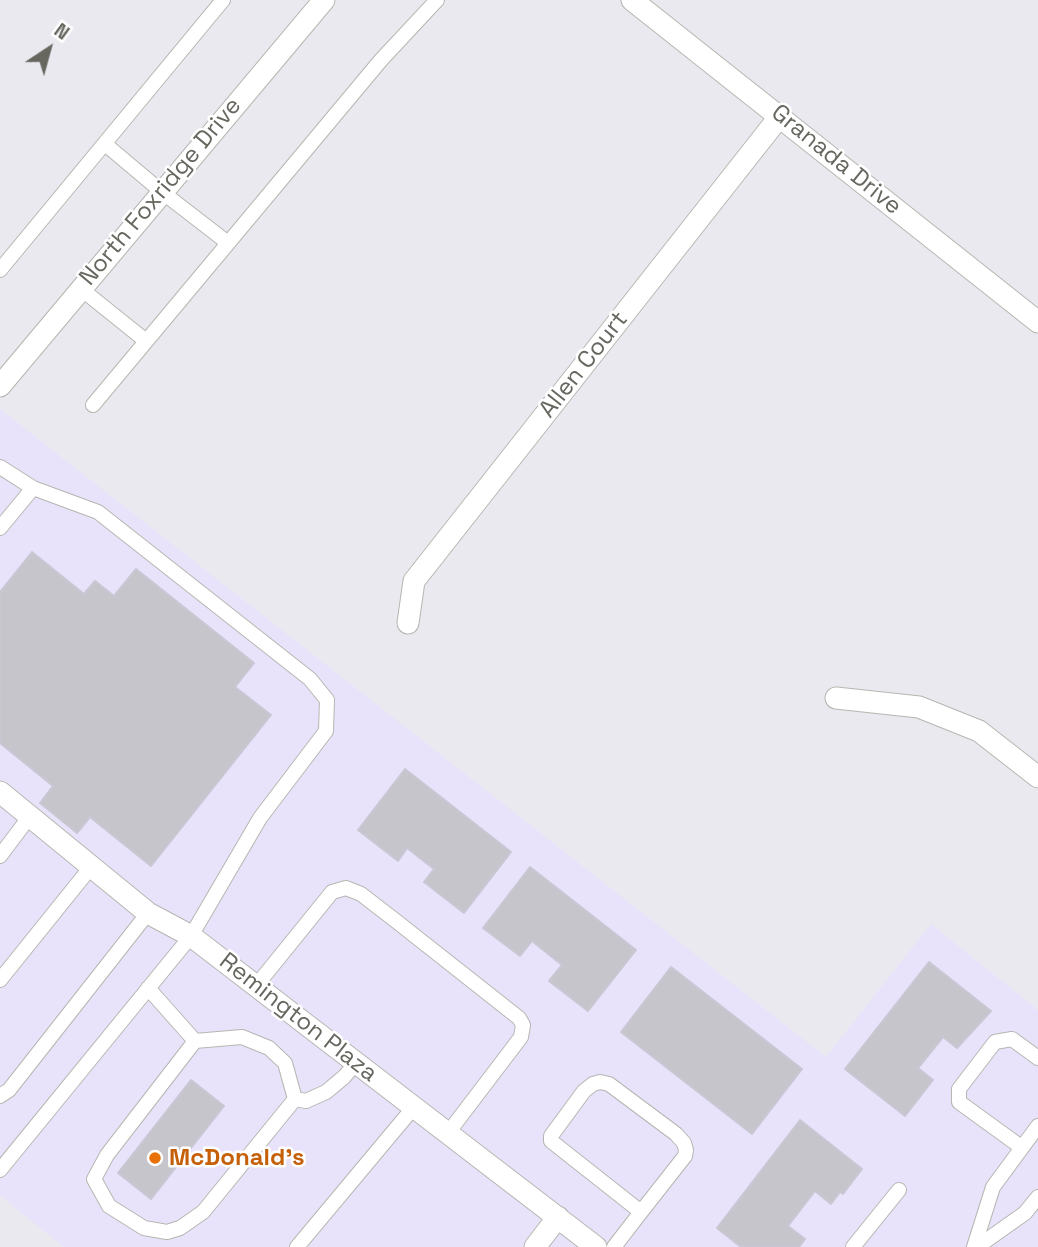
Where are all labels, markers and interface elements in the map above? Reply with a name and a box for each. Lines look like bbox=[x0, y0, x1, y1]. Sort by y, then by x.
north arrow bbox=[14, 14, 84, 84]
text: N bbox=[49, 18, 74, 45]
street label: North Foxridge Drive bbox=[74, 92, 248, 292]
street label: Granada Drive bbox=[765, 99, 907, 221]
street label: Allen Court bbox=[534, 306, 634, 424]
street label: Remington Plaza bbox=[213, 947, 383, 1089]
place label: McDonald's bbox=[169, 1144, 305, 1172]
marker: McDonald's bbox=[147, 1150, 163, 1166]

